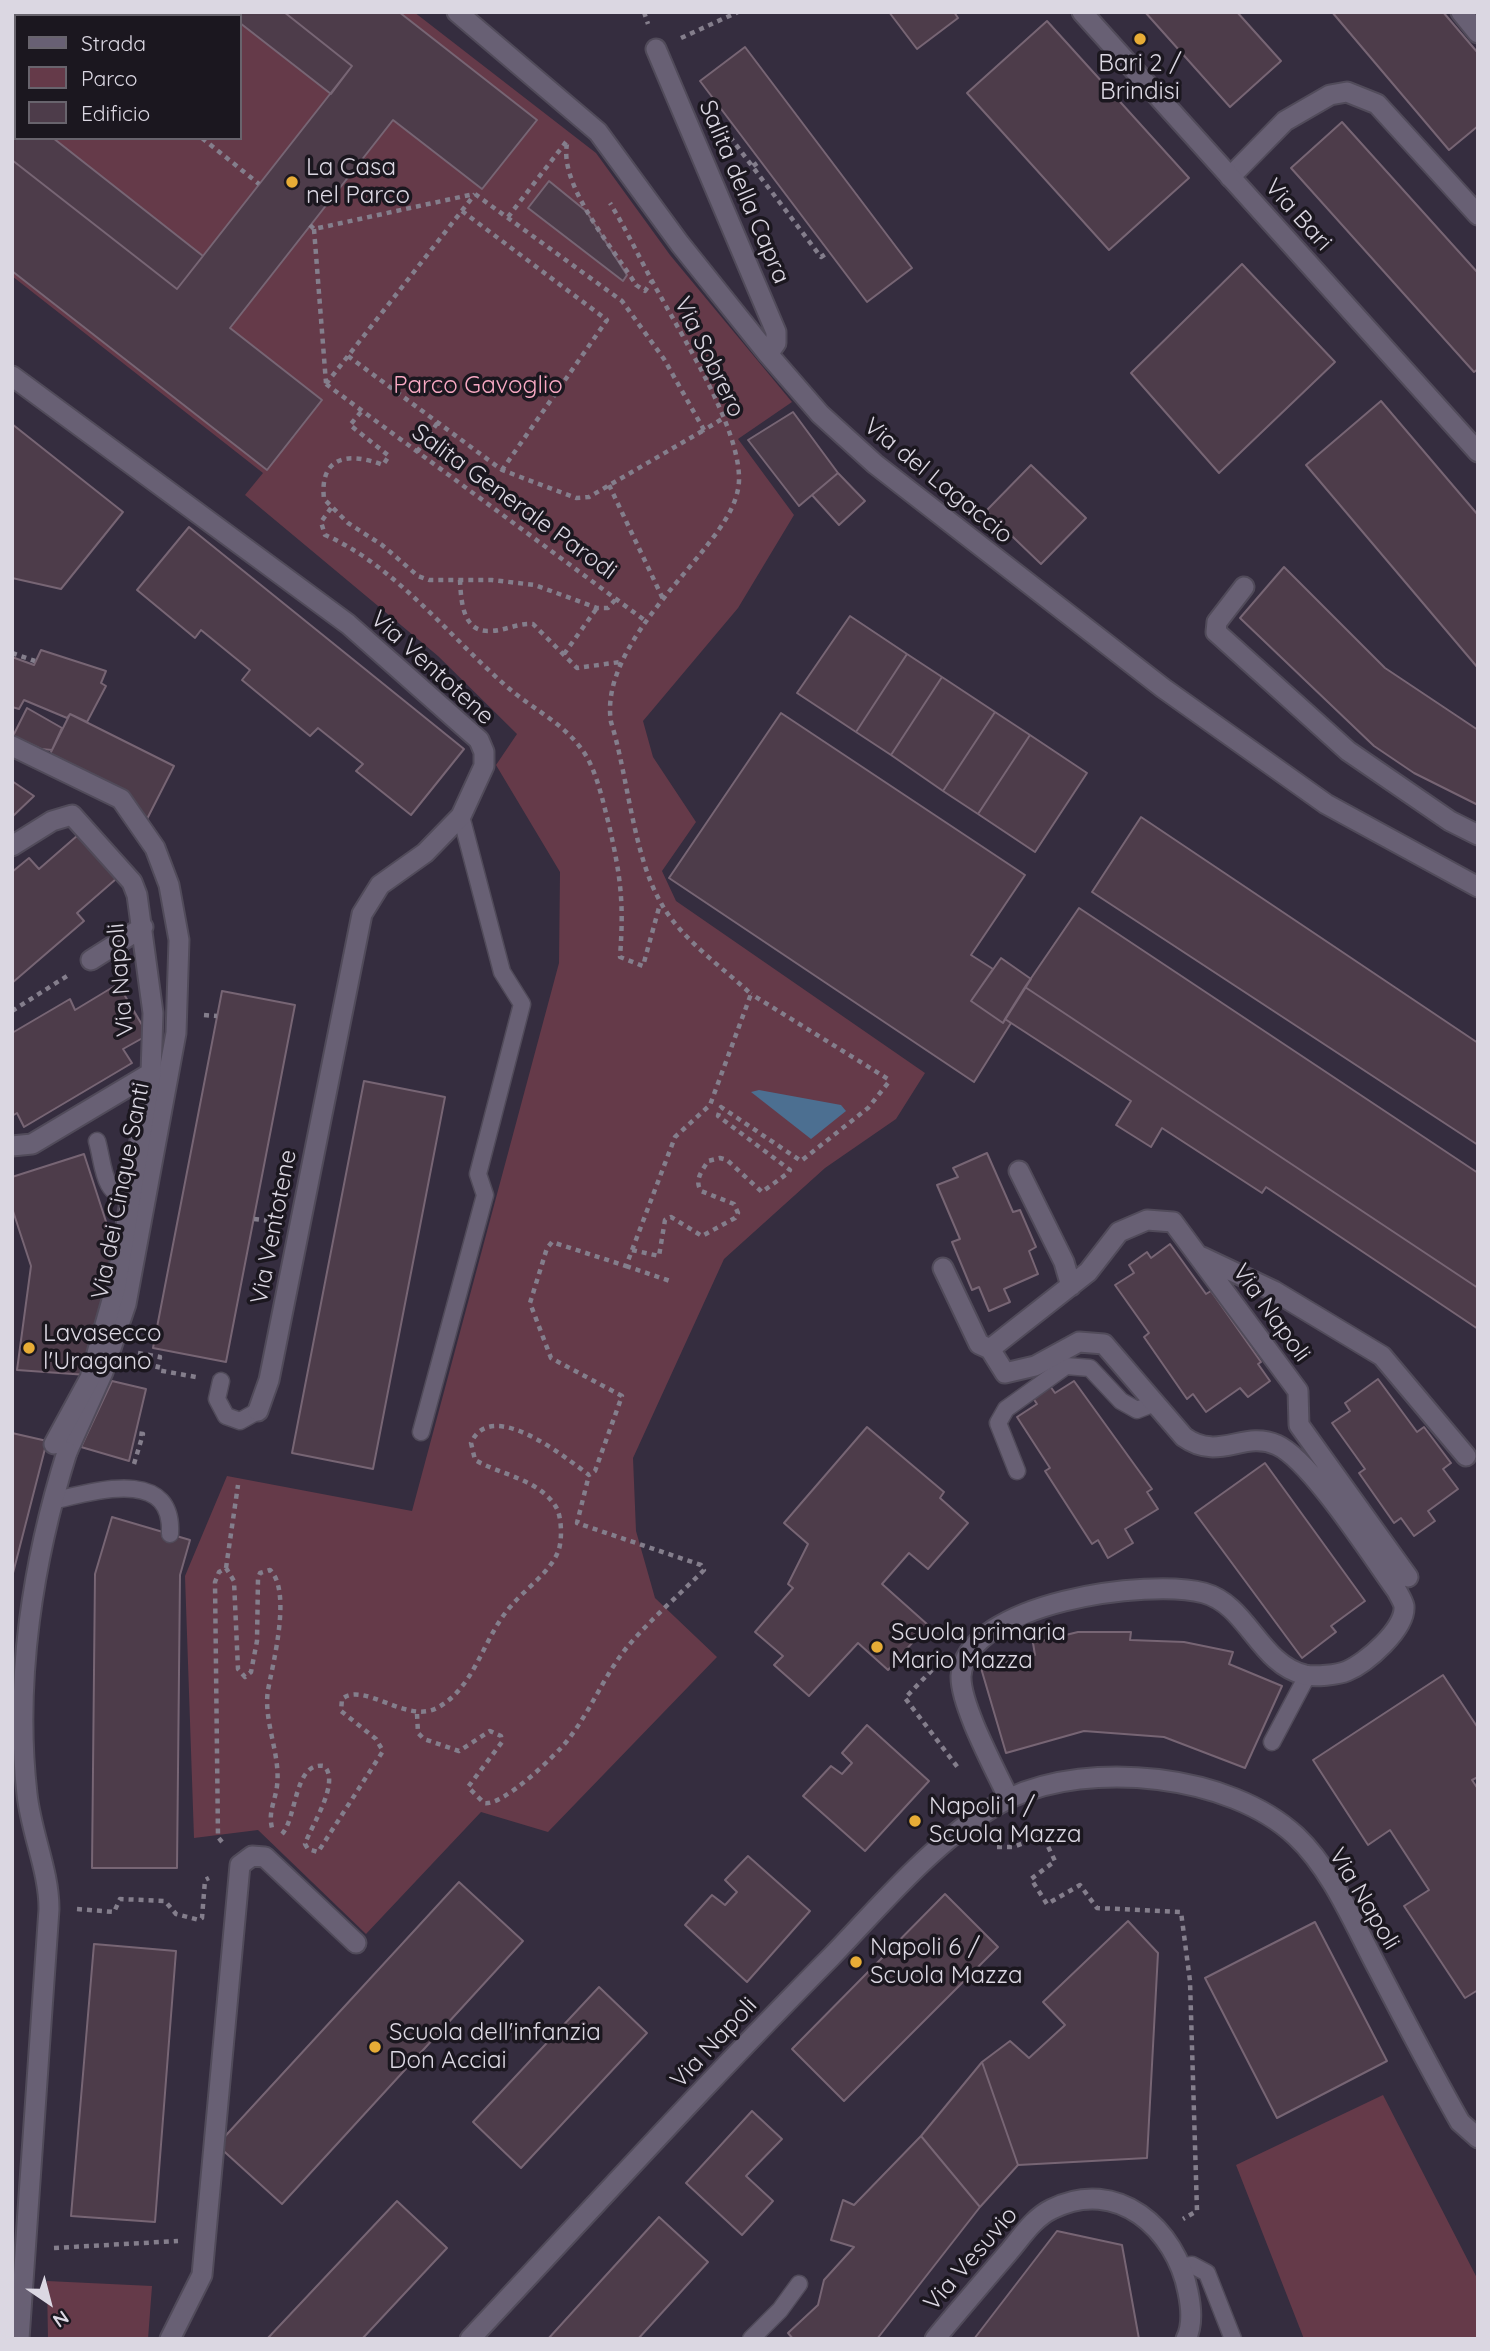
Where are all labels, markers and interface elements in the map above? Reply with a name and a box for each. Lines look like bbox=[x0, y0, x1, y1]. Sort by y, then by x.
legend bbox=[14, 14, 242, 140]
text: Strada bbox=[81, 30, 146, 56]
marker: Bari 2 / Brindisi bbox=[1132, 31, 1148, 47]
place label: Bari 2 / Brindisi bbox=[1098, 50, 1182, 106]
text: Parco bbox=[81, 65, 137, 91]
street label: Salita della Capra bbox=[692, 96, 796, 288]
text: Edificio bbox=[81, 100, 150, 126]
place label: La Casa nel Parco bbox=[306, 154, 410, 210]
street label: Via Bari bbox=[1258, 173, 1338, 257]
marker: La Casa nel Parco bbox=[284, 174, 300, 190]
street label: Via Sobrero bbox=[668, 292, 750, 422]
park label: Parco Gavoglio bbox=[393, 372, 563, 400]
street label: Via del Lagaccio bbox=[858, 412, 1018, 550]
street label: Salita Generale Parodi bbox=[406, 418, 622, 586]
street label: Via Ventotene bbox=[364, 605, 500, 731]
street label: Via Napoli bbox=[102, 922, 140, 1038]
street label: Via dei Cinque Santi bbox=[86, 1080, 156, 1302]
street label: Via Ventotene bbox=[245, 1147, 303, 1307]
street label: Via Napoli bbox=[1226, 1258, 1316, 1368]
place label: Lavasecco l'Uragano bbox=[43, 1320, 161, 1376]
marker: Lavasecco l'Uragano bbox=[21, 1340, 37, 1356]
place label: Scuola primaria Mario Mazza bbox=[891, 1619, 1066, 1675]
marker: Scuola primaria Mario Mazza bbox=[869, 1639, 885, 1655]
place label: Napoli 1 / Scuola Mazza bbox=[929, 1793, 1082, 1849]
marker: Napoli 1 / Scuola Mazza bbox=[907, 1813, 923, 1829]
street label: Via Napoli bbox=[1322, 1843, 1406, 1955]
place label: Napoli 6 / Scuola Mazza bbox=[870, 1934, 1023, 1990]
marker: Napoli 6 / Scuola Mazza bbox=[848, 1954, 864, 1970]
street label: Via Napoli bbox=[665, 1992, 763, 2094]
place label: Scuola dell'infanzia Don Acciai bbox=[389, 2019, 601, 2075]
marker: Scuola dell'infanzia Don Acciai bbox=[367, 2039, 383, 2055]
street label: Via Vesuvio bbox=[918, 2201, 1024, 2317]
north arrow bbox=[14, 2267, 84, 2337]
text: N bbox=[48, 2305, 74, 2333]

